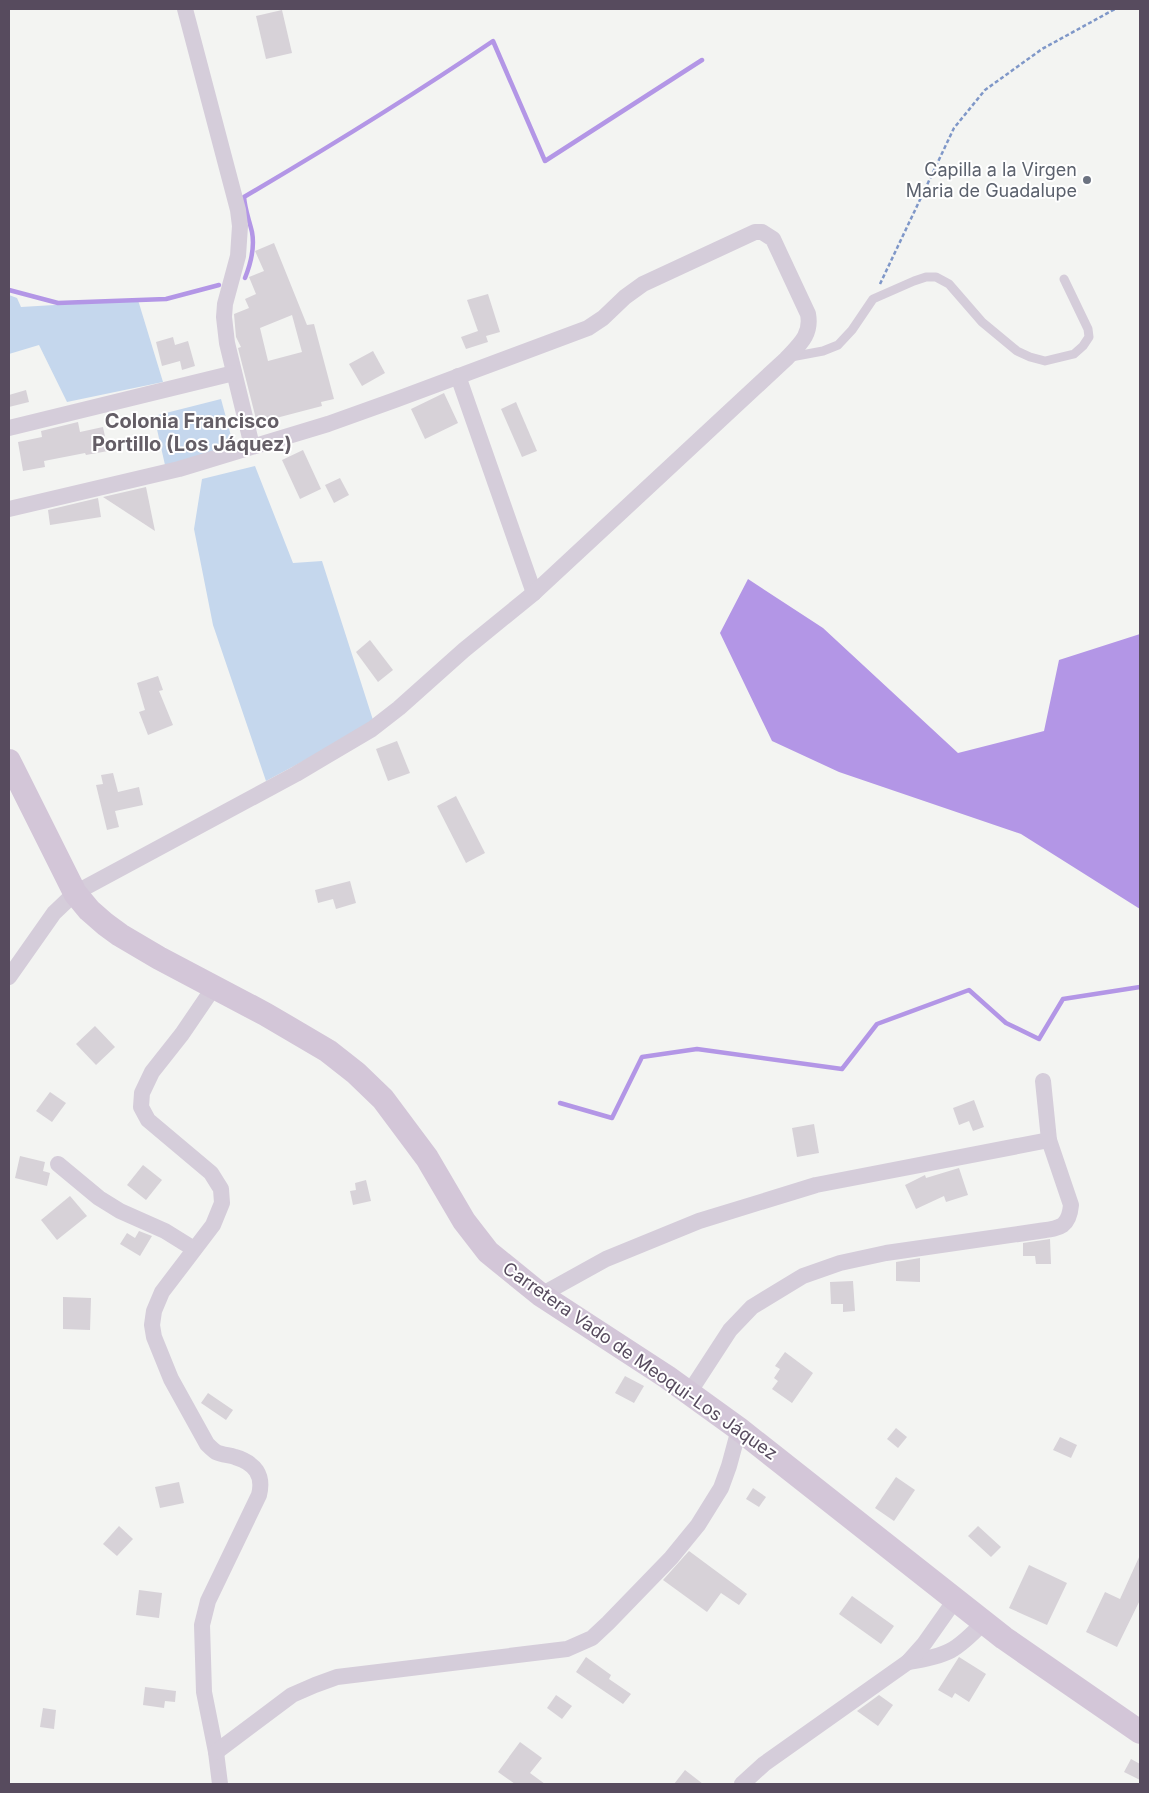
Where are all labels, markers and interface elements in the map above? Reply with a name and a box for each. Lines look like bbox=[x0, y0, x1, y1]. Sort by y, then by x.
place label: Capilla a la Virgen Maria de Guadalupe bbox=[906, 159, 1077, 201]
marker: Capilla a la Virgen Maria de Guadalupe bbox=[1081, 174, 1093, 186]
district label: Colonia Francisco Portillo (Los Jáquez) bbox=[92, 409, 292, 456]
street label: Carretera Vado de Meoqui-Los Jáquez bbox=[499, 1257, 782, 1464]

